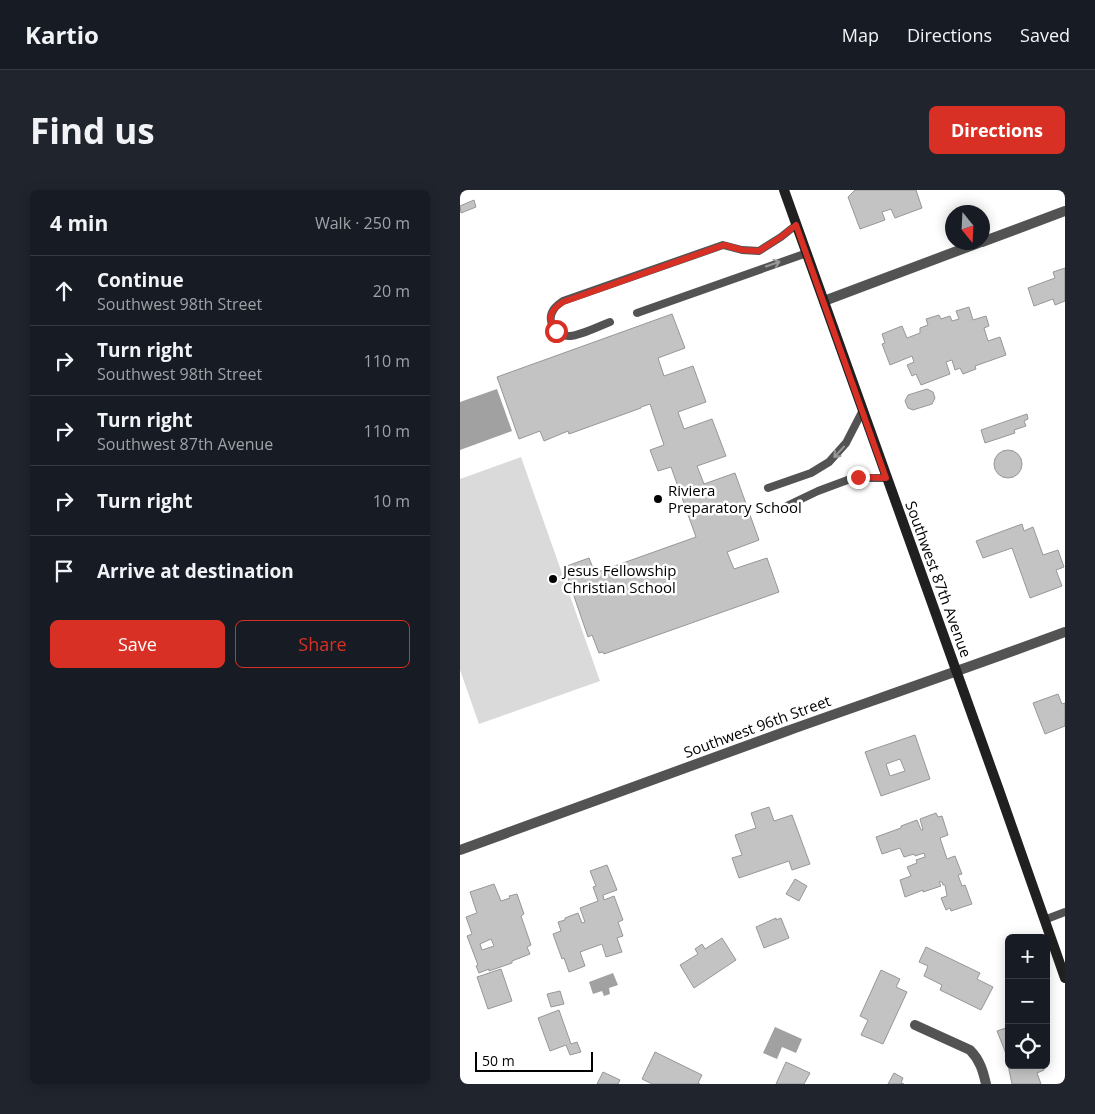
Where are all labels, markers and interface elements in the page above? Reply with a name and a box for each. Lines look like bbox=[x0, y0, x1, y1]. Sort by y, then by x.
text: Kartio bbox=[25, 18, 99, 51]
text: Map bbox=[842, 23, 879, 47]
text: Directions bbox=[907, 23, 992, 47]
text: Saved bbox=[1020, 23, 1070, 47]
button: Directions bbox=[929, 106, 1065, 154]
text: Find us bbox=[30, 107, 155, 154]
north arrow bbox=[945, 205, 990, 250]
text: 4 min bbox=[50, 209, 108, 237]
text: Walk · 250 m bbox=[315, 212, 410, 234]
one-way arrow bbox=[765, 259, 781, 268]
text: Continue bbox=[97, 267, 184, 293]
icon: ahead bbox=[50, 277, 78, 305]
text: 20 m bbox=[373, 280, 410, 302]
text: Southwest 98th Street bbox=[97, 293, 262, 315]
route start bbox=[545, 320, 568, 343]
text: Turn right bbox=[97, 337, 192, 363]
icon: right bbox=[50, 347, 78, 375]
text: 110 m bbox=[364, 350, 410, 372]
text: Southwest 98th Street bbox=[97, 363, 262, 385]
text: Turn right bbox=[97, 407, 192, 433]
icon: right bbox=[50, 417, 78, 445]
text: 110 m bbox=[364, 420, 410, 442]
text: Southwest 87th Avenue bbox=[97, 433, 273, 455]
one-way arrow bbox=[833, 445, 845, 458]
route end bbox=[847, 466, 870, 489]
place label: Riviera Preparatory School bbox=[668, 480, 802, 517]
icon: right bbox=[50, 487, 78, 515]
text: Turn right bbox=[97, 488, 192, 514]
text: 10 m bbox=[373, 490, 410, 512]
marker: Riviera Preparatory School bbox=[652, 493, 664, 505]
street label: Southwest 87th Avenue bbox=[901, 498, 977, 660]
icon: arrive bbox=[50, 557, 78, 585]
text: Arrive at destination bbox=[97, 558, 294, 584]
place label: Jesus Fellowship Christian School bbox=[561, 560, 677, 597]
marker: Jesus Fellowship Christian School bbox=[547, 573, 559, 585]
button: Save bbox=[50, 620, 225, 668]
button: Share bbox=[235, 620, 410, 668]
street label: Southwest 96th Street bbox=[681, 690, 833, 762]
map controls bbox=[1005, 934, 1050, 1069]
button: + bbox=[1005, 934, 1050, 979]
button: − bbox=[1005, 979, 1050, 1024]
button: locate bbox=[1005, 1024, 1050, 1069]
scale bar bbox=[475, 1049, 592, 1072]
text: 50 m bbox=[482, 1051, 515, 1070]

